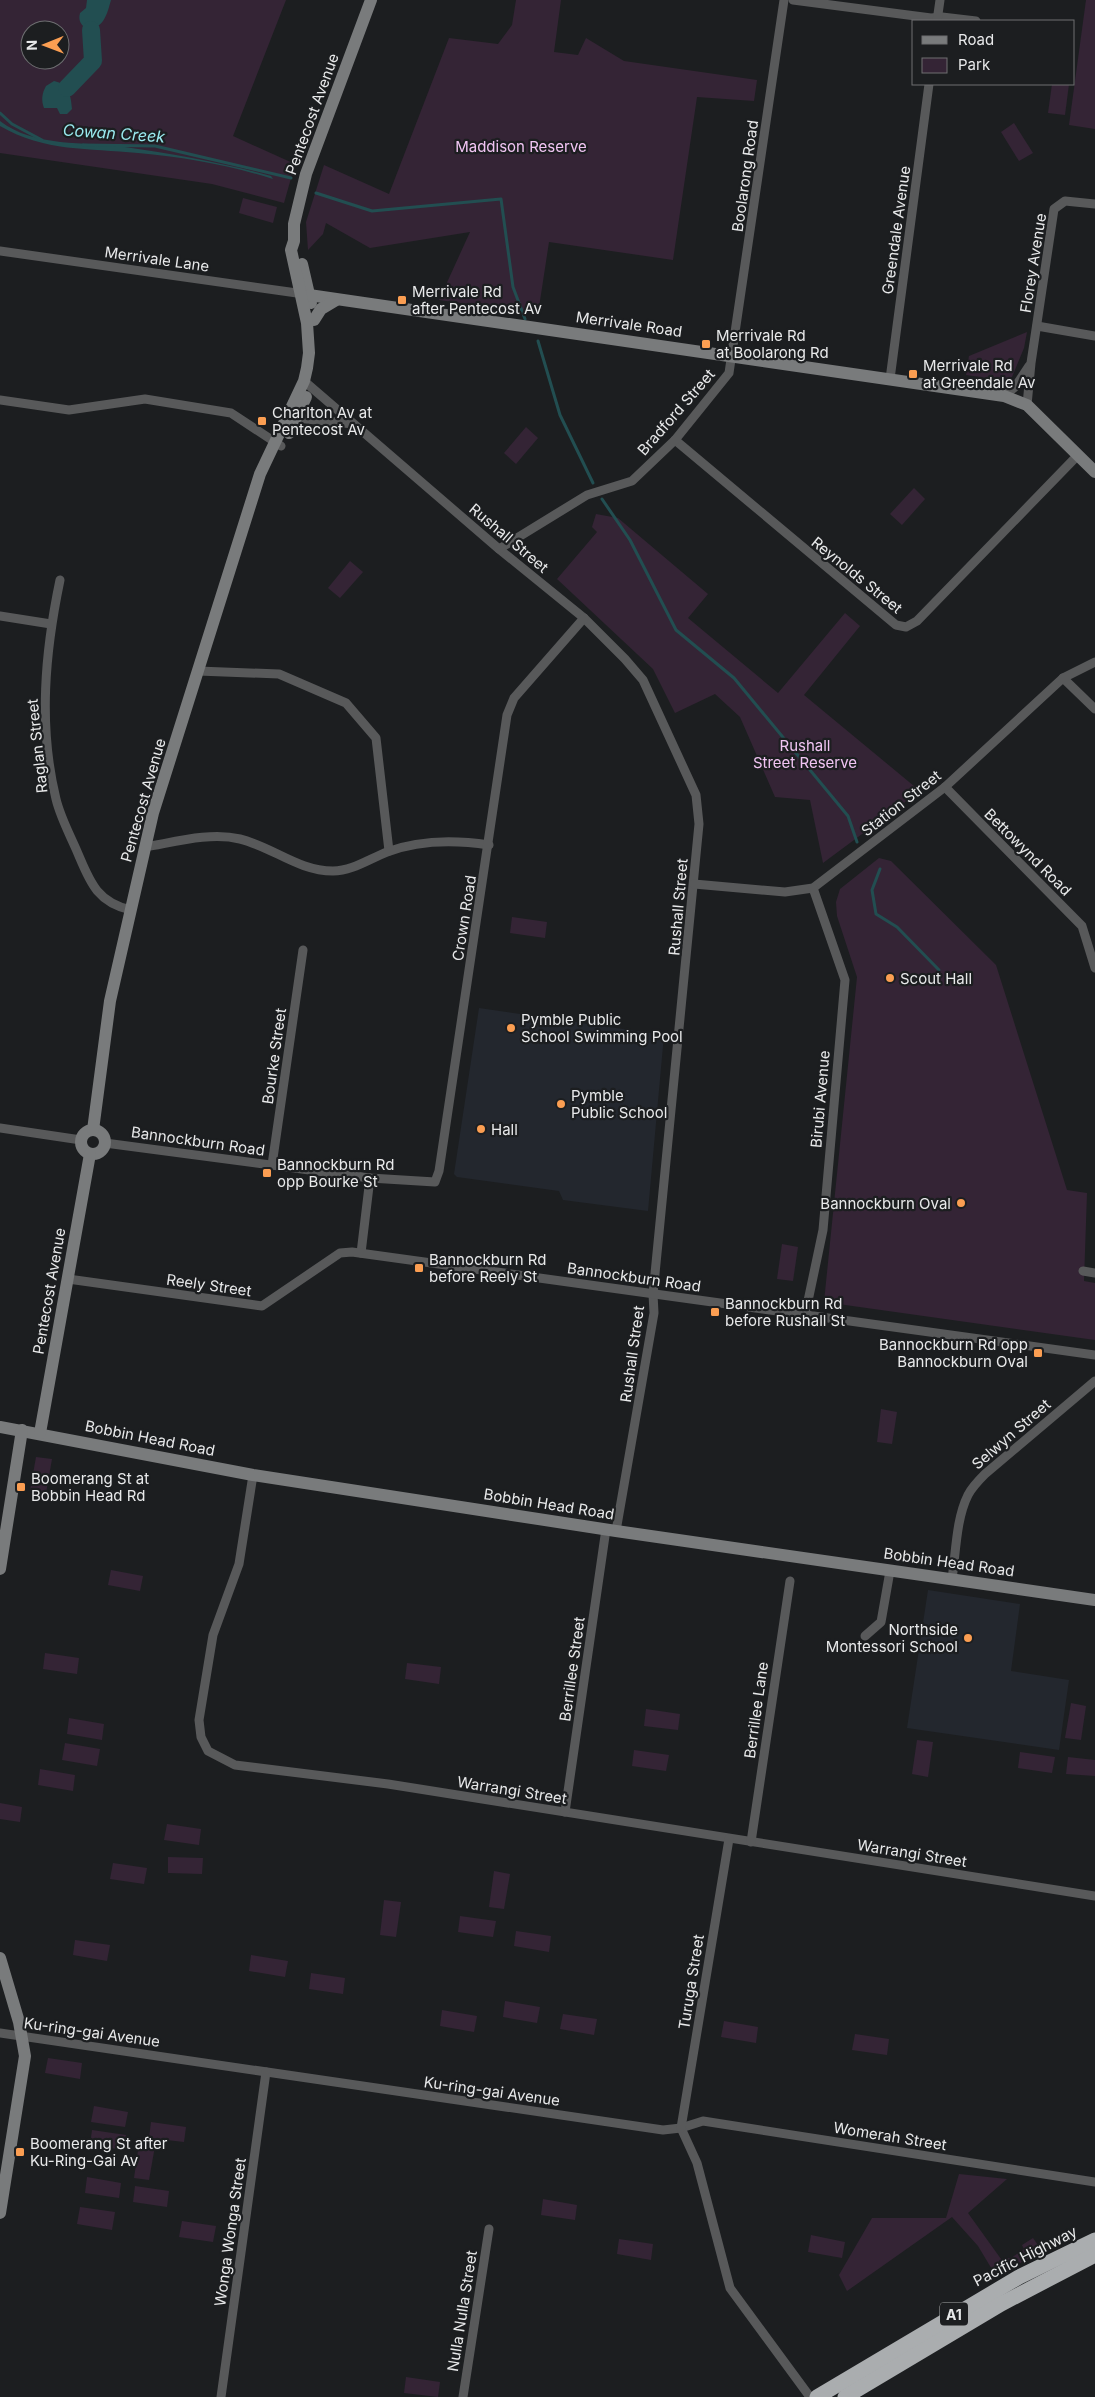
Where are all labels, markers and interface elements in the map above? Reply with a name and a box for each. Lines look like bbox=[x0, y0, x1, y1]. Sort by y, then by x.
north arrow bbox=[20, 20, 70, 70]
legend bbox=[912, 20, 1075, 85]
text: Road bbox=[958, 30, 994, 49]
text: N bbox=[23, 40, 40, 51]
street label: Pentecost Avenue bbox=[281, 51, 343, 177]
text: Park bbox=[958, 55, 991, 74]
water label: Cowan Creek bbox=[62, 119, 166, 147]
street label: Boolarong Road bbox=[728, 119, 762, 233]
park label: Maddison Reserve bbox=[455, 137, 587, 156]
street label: Greendale Avenue bbox=[878, 164, 914, 296]
street label: Florey Avenue bbox=[1016, 212, 1050, 314]
street label: Merrivale Lane bbox=[103, 242, 211, 276]
place label: Merrivale Rd after Pentecost Av bbox=[412, 282, 542, 318]
marker: Merrivale Rd after Pentecost Av bbox=[396, 294, 408, 306]
street label: Merrivale Road bbox=[575, 307, 683, 341]
place label: Merrivale Rd at Boolarong Rd bbox=[716, 326, 829, 362]
marker: Merrivale Rd at Boolarong Rd bbox=[700, 338, 712, 350]
place label: Merrivale Rd at Greendale Av bbox=[923, 356, 1036, 392]
street label: Bradford Street bbox=[633, 365, 719, 459]
marker: Merrivale Rd at Greendale Av bbox=[907, 368, 919, 380]
place label: Charlton Av at Pentecost Av bbox=[272, 403, 372, 439]
marker: Charlton Av at Pentecost Av bbox=[256, 415, 268, 427]
street label: Rushall Street bbox=[466, 499, 553, 577]
street label: Reynolds Street bbox=[808, 533, 906, 618]
street label: Raglan Street bbox=[23, 698, 51, 794]
street label: Pentecost Avenue bbox=[116, 736, 170, 864]
park label: Rushall Street Reserve bbox=[753, 736, 857, 772]
street label: Station Street bbox=[857, 766, 945, 840]
street label: Bettowynd Road bbox=[980, 804, 1076, 900]
street label: Rushall Street bbox=[664, 857, 692, 956]
street label: Crown Road bbox=[448, 874, 480, 962]
place label: Scout Hall bbox=[900, 969, 972, 988]
marker: Scout Hall bbox=[884, 972, 896, 984]
street label: Bourke Street bbox=[258, 1007, 290, 1105]
place label: Pymble Public School Swimming Pool bbox=[521, 1010, 683, 1046]
marker: Pymble Public School Swimming Pool bbox=[505, 1022, 517, 1034]
street label: Birubi Avenue bbox=[806, 1050, 834, 1148]
place label: Pymble Public School bbox=[571, 1086, 667, 1122]
marker: Pymble Public School bbox=[555, 1098, 567, 1110]
place label: Hall bbox=[491, 1120, 518, 1139]
street label: Bannockburn Road bbox=[130, 1122, 266, 1160]
marker: Hall bbox=[475, 1123, 487, 1135]
place label: Bannockburn Rd opp Bourke St bbox=[277, 1155, 394, 1191]
marker: Bannockburn Rd opp Bourke St bbox=[261, 1167, 273, 1179]
place label: Bannockburn Oval bbox=[820, 1194, 951, 1213]
marker: Bannockburn Oval bbox=[955, 1197, 967, 1209]
street label: Pentecost Avenue bbox=[29, 1226, 69, 1356]
place label: Bannockburn Rd before Reely St bbox=[429, 1250, 546, 1286]
street label: Bannockburn Road bbox=[566, 1258, 702, 1296]
marker: Bannockburn Rd before Reely St bbox=[413, 1262, 425, 1274]
street label: Reely Street bbox=[165, 1270, 253, 1300]
place label: Bannockburn Rd before Rushall St bbox=[725, 1294, 845, 1330]
street label: Rushall Street bbox=[616, 1304, 648, 1404]
marker: Bannockburn Rd before Rushall St bbox=[709, 1306, 721, 1318]
place label: Bannockburn Rd opp Bannockburn Oval bbox=[879, 1335, 1028, 1371]
marker: Bannockburn Rd opp Bannockburn Oval bbox=[1032, 1347, 1044, 1359]
street label: Selwyn Street bbox=[968, 1395, 1054, 1473]
street label: Bobbin Head Road bbox=[83, 1416, 217, 1460]
place label: Boomerang St at Bobbin Head Rd bbox=[31, 1469, 149, 1505]
marker: Boomerang St at Bobbin Head Rd bbox=[15, 1481, 27, 1493]
street label: Bobbin Head Road bbox=[482, 1484, 616, 1524]
street label: Bobbin Head Road bbox=[882, 1543, 1016, 1581]
street label: Berrillee Street bbox=[555, 1615, 589, 1722]
place label: Northside Montessori School bbox=[826, 1620, 958, 1656]
marker: Northside Montessori School bbox=[962, 1632, 974, 1644]
street label: Berrillee Lane bbox=[740, 1660, 772, 1760]
street label: Warrangi Street bbox=[456, 1772, 568, 1808]
street label: Warrangi Street bbox=[856, 1835, 968, 1871]
street label: Turuga Street bbox=[674, 1933, 708, 2031]
street label: Ku-ring-gai Avenue bbox=[23, 2013, 161, 2051]
street label: Ku-ring-gai Avenue bbox=[423, 2072, 561, 2110]
street label: Womerah Street bbox=[832, 2118, 948, 2154]
place label: Boomerang St after Ku-Ring-Gai Av bbox=[30, 2134, 168, 2170]
marker: Boomerang St after Ku-Ring-Gai Av bbox=[14, 2146, 26, 2158]
street label: Wonga Wonga Street bbox=[210, 2156, 250, 2307]
street label: Pacific Highway bbox=[970, 2221, 1081, 2290]
street label: Nulla Nulla Street bbox=[443, 2249, 481, 2373]
road number: A1 bbox=[940, 2302, 968, 2326]

